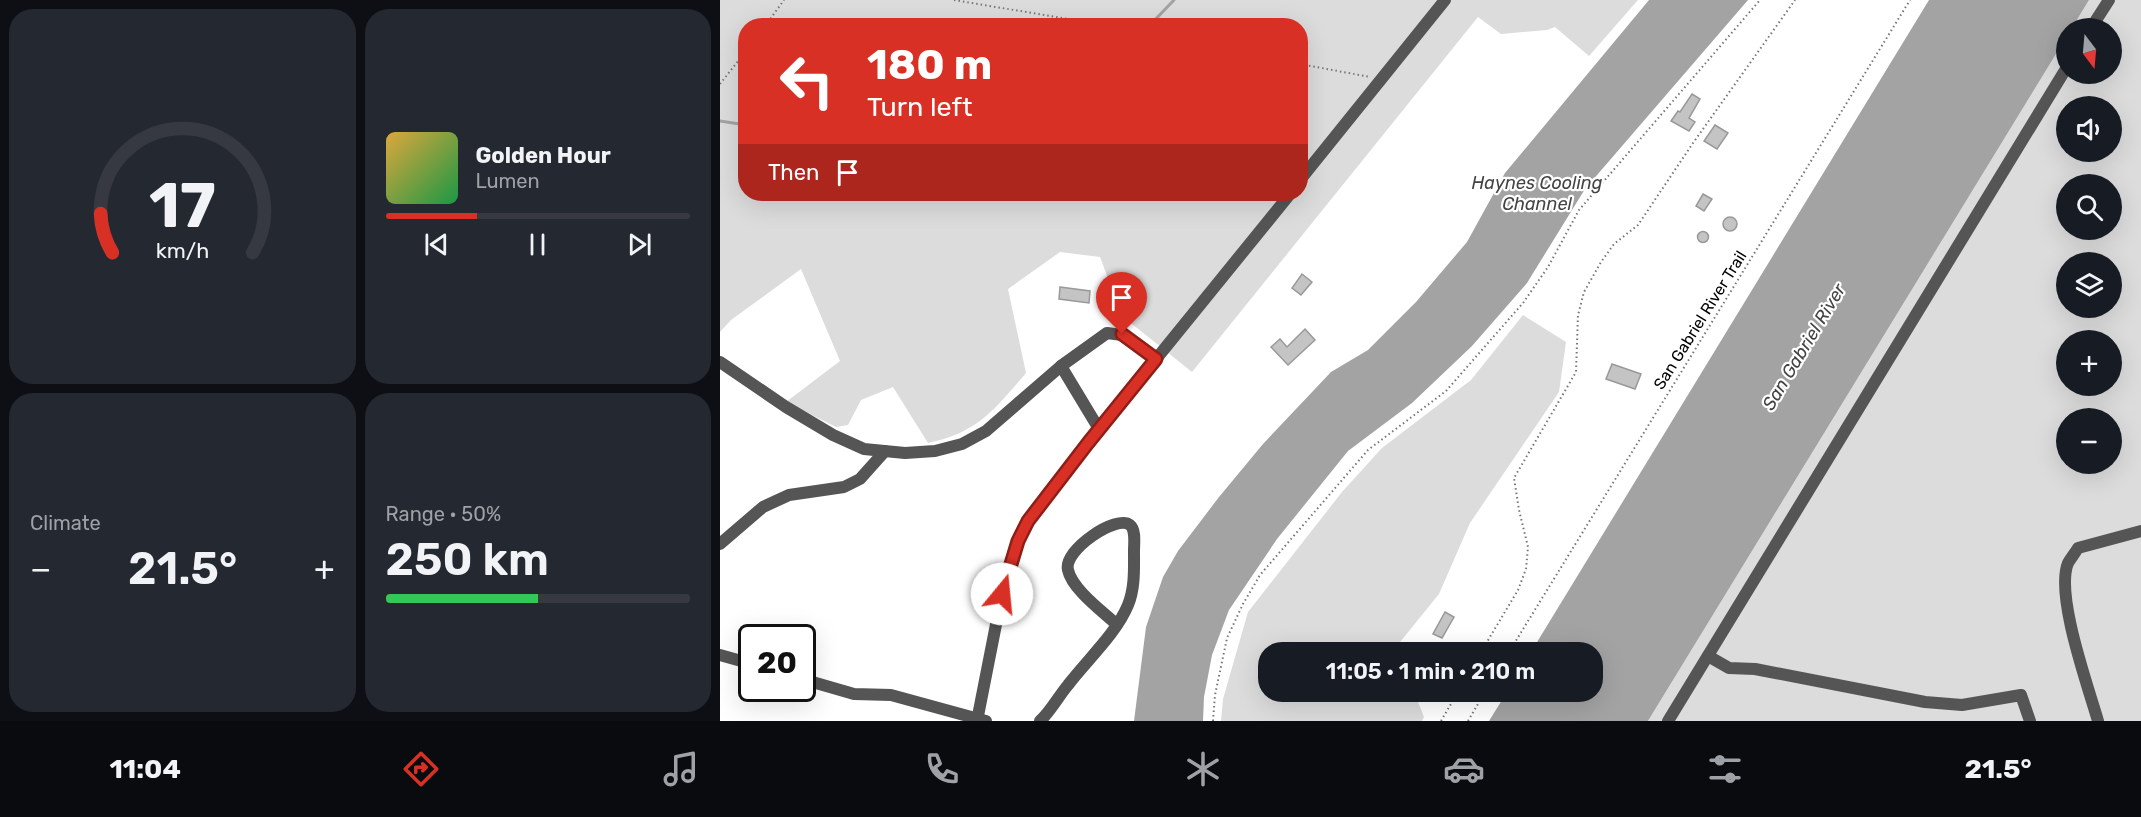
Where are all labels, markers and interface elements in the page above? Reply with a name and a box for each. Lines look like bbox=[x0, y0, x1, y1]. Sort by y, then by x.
north arrow bbox=[2056, 18, 2122, 84]
map controls bbox=[2056, 18, 2122, 474]
text: 180 m bbox=[867, 40, 992, 90]
icon: left bbox=[768, 42, 846, 120]
text: Turn left bbox=[867, 91, 972, 123]
button: sound bbox=[2056, 96, 2122, 162]
text: Golden Hour bbox=[476, 142, 611, 169]
icon: arrive bbox=[831, 156, 864, 189]
text: Then bbox=[768, 159, 819, 186]
text: Lumen bbox=[476, 169, 540, 193]
text: 17 bbox=[149, 170, 216, 244]
water label: Haynes Cooling Channel bbox=[1472, 172, 1603, 215]
button: search bbox=[2056, 174, 2122, 240]
icon: previous bbox=[420, 228, 453, 261]
icon: pause bbox=[521, 228, 554, 261]
icon: next bbox=[623, 228, 656, 261]
text: km/h bbox=[155, 239, 209, 264]
street label: San Gabriel River Trail bbox=[1650, 247, 1750, 393]
button: layers bbox=[2056, 252, 2122, 318]
pin bbox=[1096, 272, 1147, 334]
water label: San Gabriel River bbox=[1758, 279, 1851, 414]
icon: arrive bbox=[1105, 281, 1138, 314]
button: + bbox=[2056, 330, 2122, 396]
button: − bbox=[2056, 408, 2122, 474]
text: Range · 50% bbox=[386, 502, 501, 526]
text: Climate bbox=[30, 511, 101, 535]
text: 250 km bbox=[386, 533, 549, 586]
text: 21.5° bbox=[128, 542, 237, 595]
text: − bbox=[30, 549, 51, 588]
text: + bbox=[314, 549, 335, 588]
position arrow bbox=[970, 562, 1034, 626]
speed limit sign: 20 bbox=[738, 624, 816, 702]
text: 11:05 · 1 min · 210 m bbox=[1326, 658, 1535, 685]
icon: directions bbox=[400, 748, 442, 790]
icon: music bbox=[660, 748, 702, 790]
icon: phone bbox=[921, 748, 963, 790]
icon: climate bbox=[1182, 748, 1224, 790]
icon: car bbox=[1443, 748, 1485, 790]
icon: filters bbox=[1704, 748, 1746, 790]
text: 11:04 bbox=[109, 753, 181, 785]
text: 21.5° bbox=[1964, 753, 2032, 785]

